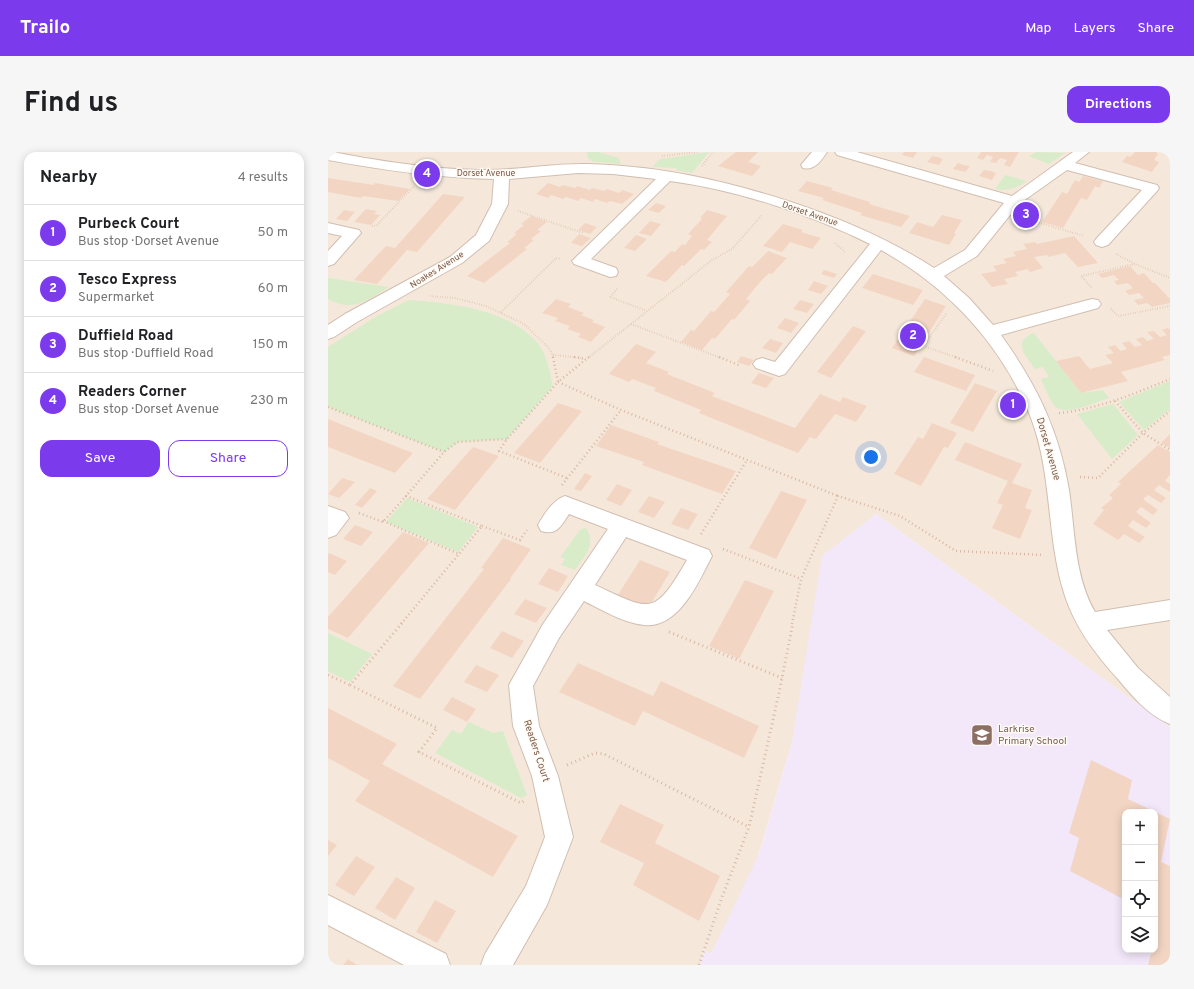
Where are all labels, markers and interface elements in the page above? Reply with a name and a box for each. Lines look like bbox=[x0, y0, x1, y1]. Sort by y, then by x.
text: Trailo bbox=[20, 16, 70, 40]
text: Map bbox=[1025, 20, 1051, 37]
text: Layers bbox=[1073, 20, 1115, 37]
text: Share bbox=[1137, 20, 1174, 37]
text: Find us bbox=[24, 86, 118, 122]
button: Directions bbox=[1067, 86, 1170, 123]
pin: 4 bbox=[414, 159, 440, 189]
text: Nearby bbox=[40, 167, 97, 189]
street label: Dorset Avenue bbox=[457, 168, 515, 179]
text: 4 results bbox=[238, 170, 288, 186]
street label: Dorset Avenue bbox=[781, 199, 840, 229]
pin: 3 bbox=[1013, 200, 1039, 230]
text: Purbeck Court bbox=[78, 215, 179, 234]
text: 1 bbox=[50, 225, 56, 241]
text: 50 m bbox=[258, 225, 288, 241]
text: Bus stop · Dorset Avenue bbox=[78, 234, 219, 250]
street label: Noakes Avenue bbox=[408, 249, 466, 291]
text: Tesco Express bbox=[78, 271, 177, 290]
text: 2 bbox=[49, 281, 57, 297]
text: 60 m bbox=[258, 281, 288, 297]
text: Supermarket bbox=[78, 290, 154, 306]
pin: 2 bbox=[900, 321, 926, 351]
text: Duffield Road bbox=[78, 327, 174, 346]
text: 3 bbox=[49, 337, 57, 353]
text: 150 m bbox=[253, 337, 288, 353]
text: Bus stop · Duffield Road bbox=[78, 346, 214, 362]
text: Readers Corner bbox=[78, 383, 186, 402]
pin: 1 bbox=[1000, 390, 1026, 420]
text: 4 bbox=[49, 393, 57, 409]
text: 230 m bbox=[250, 393, 288, 409]
text: Bus stop · Dorset Avenue bbox=[78, 402, 219, 418]
street label: Dorset Avenue bbox=[1033, 416, 1063, 482]
button: Save bbox=[40, 440, 160, 477]
button: Share bbox=[168, 440, 288, 477]
your location bbox=[861, 447, 881, 467]
street label: Readers Court bbox=[520, 718, 552, 784]
school or university icon: Larkrise Primary School bbox=[969, 722, 995, 748]
place label: Larkrise Primary School bbox=[998, 723, 1067, 748]
map controls bbox=[1122, 809, 1158, 953]
button: + bbox=[1122, 809, 1158, 845]
button: − bbox=[1122, 845, 1158, 881]
button: locate bbox=[1122, 881, 1158, 917]
button: layers bbox=[1122, 917, 1158, 953]

